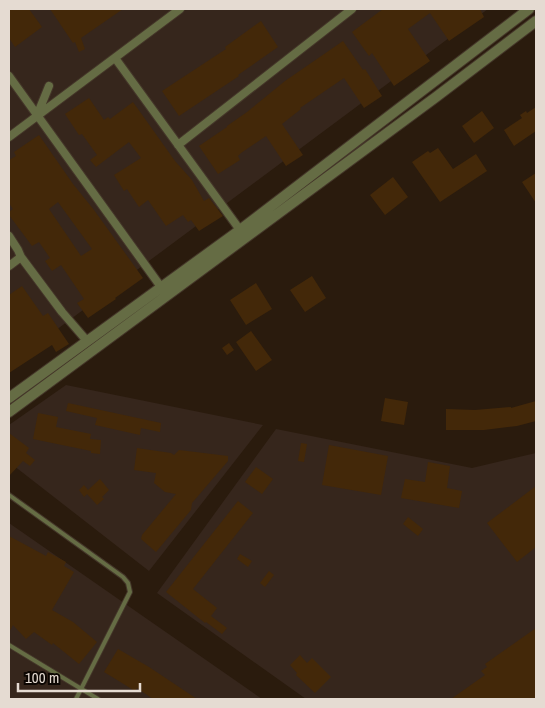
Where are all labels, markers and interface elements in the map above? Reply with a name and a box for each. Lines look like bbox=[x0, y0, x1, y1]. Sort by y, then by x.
scale bar bbox=[18, 660, 140, 692]
text: 100 m bbox=[25, 667, 59, 688]

